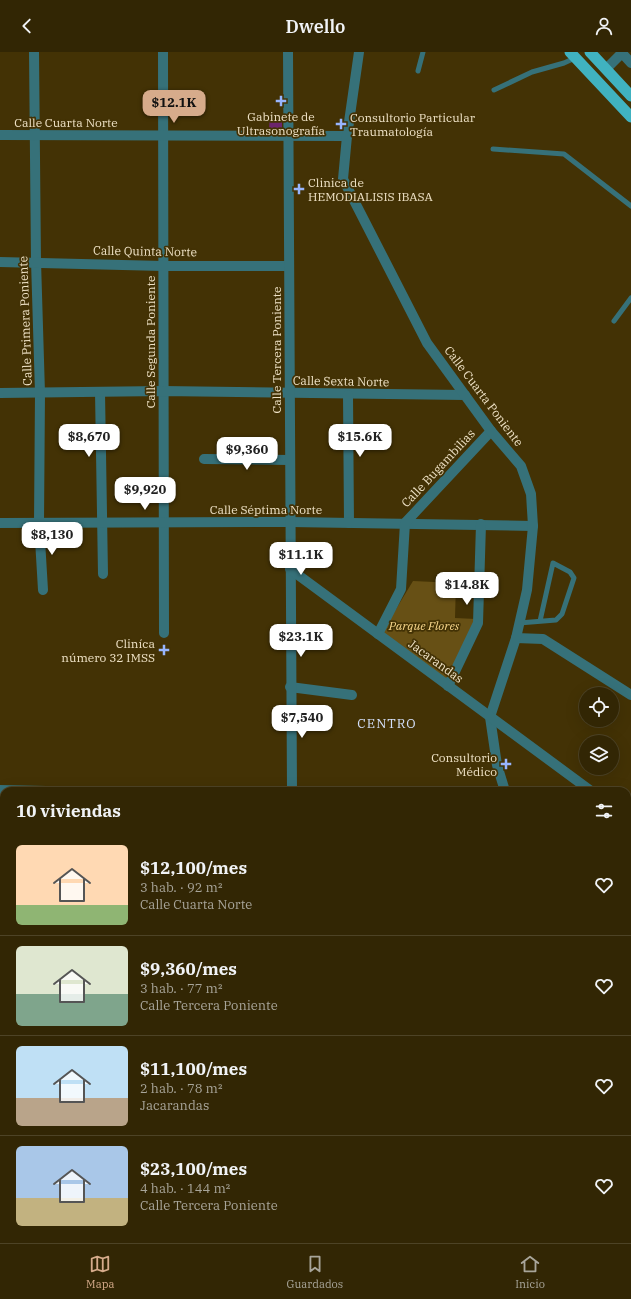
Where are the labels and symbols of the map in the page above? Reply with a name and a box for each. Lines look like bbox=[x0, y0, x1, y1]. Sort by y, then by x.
pin: $12.1K bbox=[141, 90, 207, 124]
marker: Gabinete de Ultrasonografía bbox=[275, 95, 287, 107]
place label: Gabinete de Ultrasonografía bbox=[237, 109, 326, 138]
place label: Consultorio Particular Traumatología bbox=[350, 110, 476, 139]
street label: Calle Cuarta Norte bbox=[14, 115, 118, 130]
marker: Consultorio Particular Traumatología bbox=[335, 118, 347, 130]
place label: Clinica de HEMODIALISIS IBASA bbox=[308, 175, 433, 204]
marker: Clinica de HEMODIALISIS IBASA bbox=[293, 183, 305, 195]
street label: Calle Quinta Norte bbox=[93, 243, 197, 259]
street label: Calle Primera Poniente bbox=[15, 256, 35, 386]
street label: Calle Segunda Poniente bbox=[143, 276, 158, 408]
street label: Calle Tercera Poniente bbox=[269, 286, 284, 414]
street label: Calle Cuarta Poniente bbox=[441, 343, 527, 449]
street label: Calle Sexta Norte bbox=[293, 373, 389, 389]
pin: $8,670 bbox=[56, 424, 122, 458]
pin: $15.6K bbox=[327, 424, 393, 458]
street label: Calle Bugambilias bbox=[398, 426, 478, 510]
pin: $9,360 bbox=[214, 437, 280, 471]
pin: $9,920 bbox=[112, 477, 178, 511]
street label: Calle Séptima Norte bbox=[210, 502, 322, 517]
pin: $8,130 bbox=[19, 522, 85, 556]
pin: $11.1K bbox=[268, 542, 334, 576]
pin: $14.8K bbox=[434, 572, 500, 606]
park label: Parque Flores bbox=[388, 618, 460, 633]
pin: $23.1K bbox=[268, 624, 334, 658]
place label: Cliníca número 32 IMSS bbox=[61, 636, 155, 665]
street label: Jacarandas bbox=[406, 636, 466, 686]
marker: Cliníca número 32 IMSS bbox=[158, 644, 170, 656]
pin: $7,540 bbox=[269, 705, 335, 739]
district label: CENTRO bbox=[357, 715, 417, 732]
place label: Consultorio Médico bbox=[431, 750, 497, 779]
marker: Consultorio Médico bbox=[500, 758, 512, 770]

